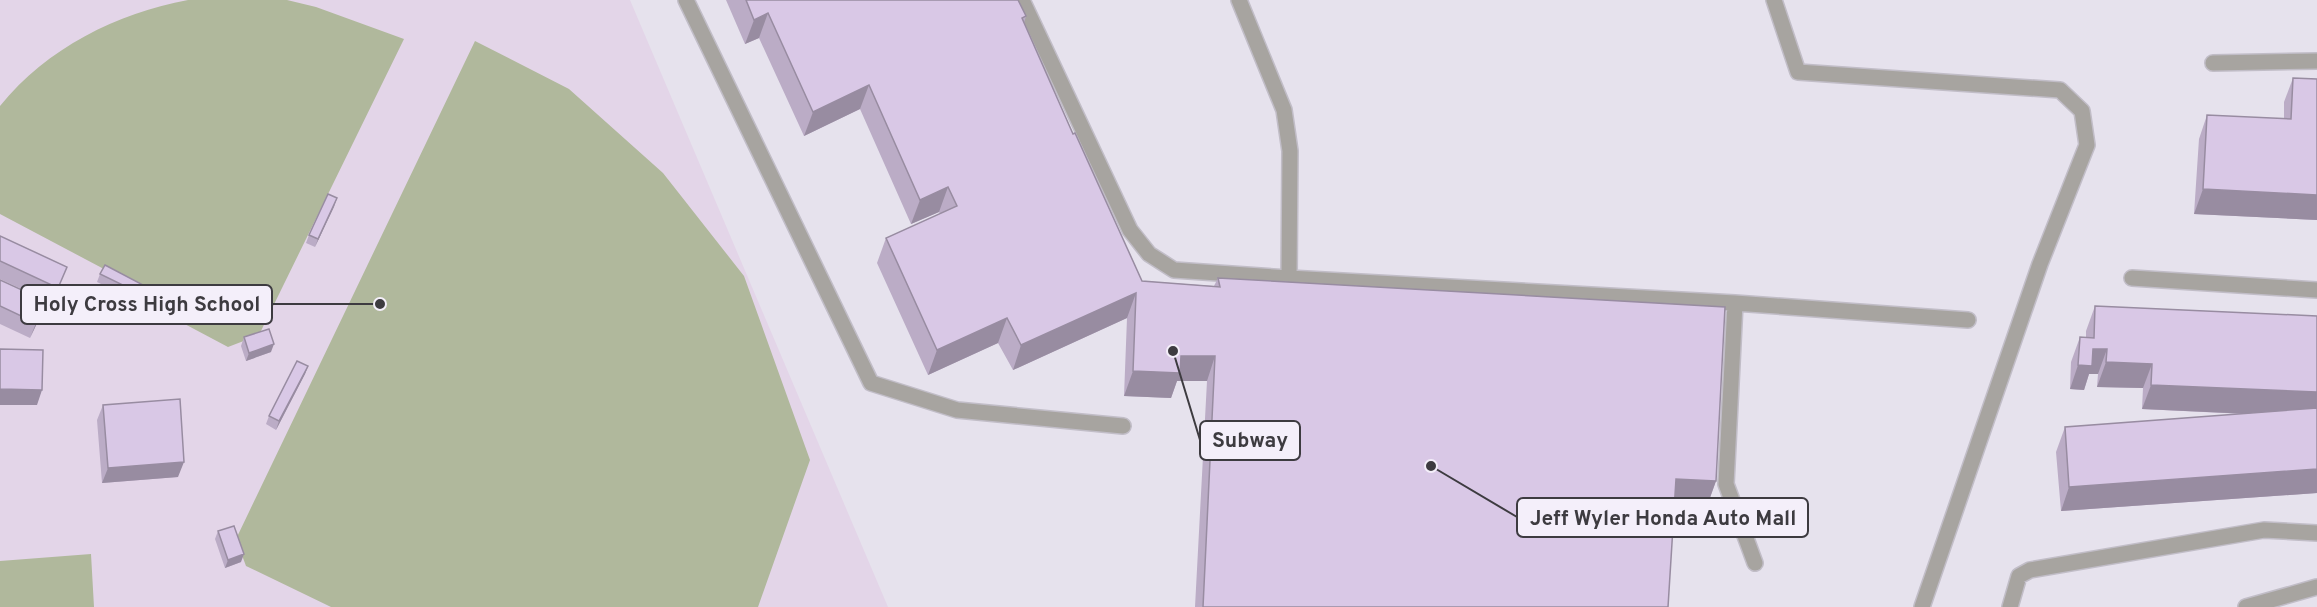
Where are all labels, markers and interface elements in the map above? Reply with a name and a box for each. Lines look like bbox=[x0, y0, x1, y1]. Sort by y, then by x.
callout: Holy Cross High School bbox=[21, 285, 272, 324]
text: Holy Cross High School bbox=[34, 292, 260, 319]
callout: Subway bbox=[1200, 421, 1300, 460]
text: Subway bbox=[1212, 428, 1288, 455]
callout: Jeff Wyler Honda Auto Mall bbox=[1517, 498, 1808, 537]
text: Jeff Wyler Honda Auto Mall bbox=[1530, 506, 1796, 533]

